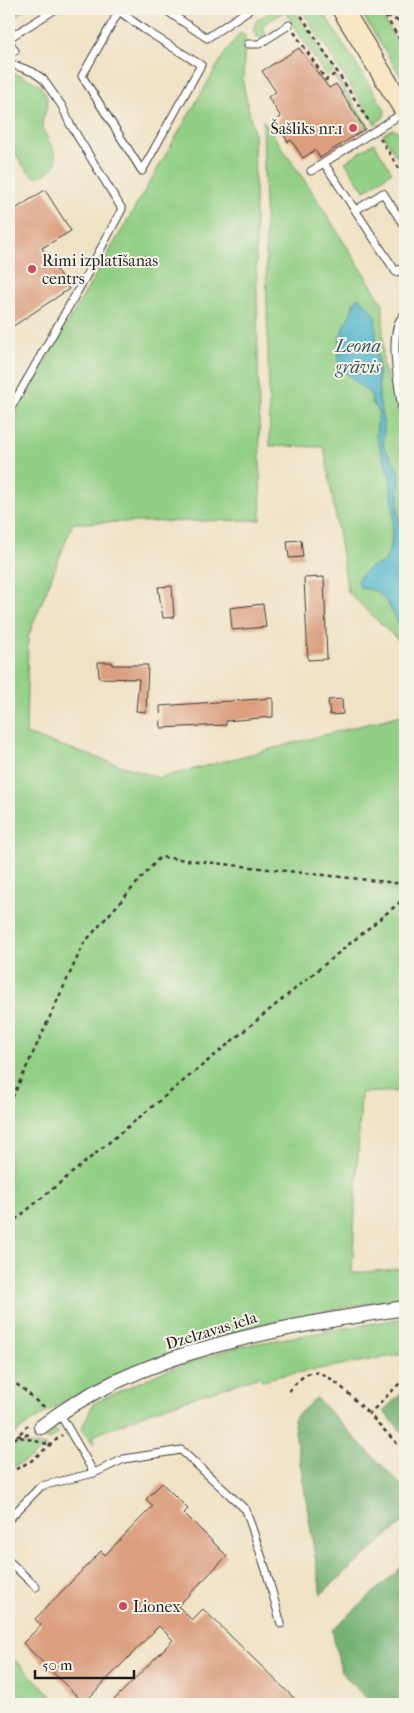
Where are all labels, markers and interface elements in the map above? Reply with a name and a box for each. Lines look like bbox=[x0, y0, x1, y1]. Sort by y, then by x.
place label: Šašliks nr.1 bbox=[270, 118, 343, 138]
marker: Šašliks nr.1 bbox=[347, 122, 359, 134]
place label: Rimi izplatīšanas centrs bbox=[42, 251, 158, 288]
marker: Rimi izplatīšanas centrs bbox=[26, 263, 38, 275]
water label: Leona grāvis bbox=[333, 336, 381, 378]
street label: Dzelzavas iela bbox=[163, 1307, 260, 1353]
place label: Lionex bbox=[133, 1597, 181, 1616]
marker: Lionex bbox=[117, 1600, 129, 1612]
scale bar bbox=[35, 1648, 134, 1680]
text: 50 m bbox=[42, 1656, 73, 1674]

